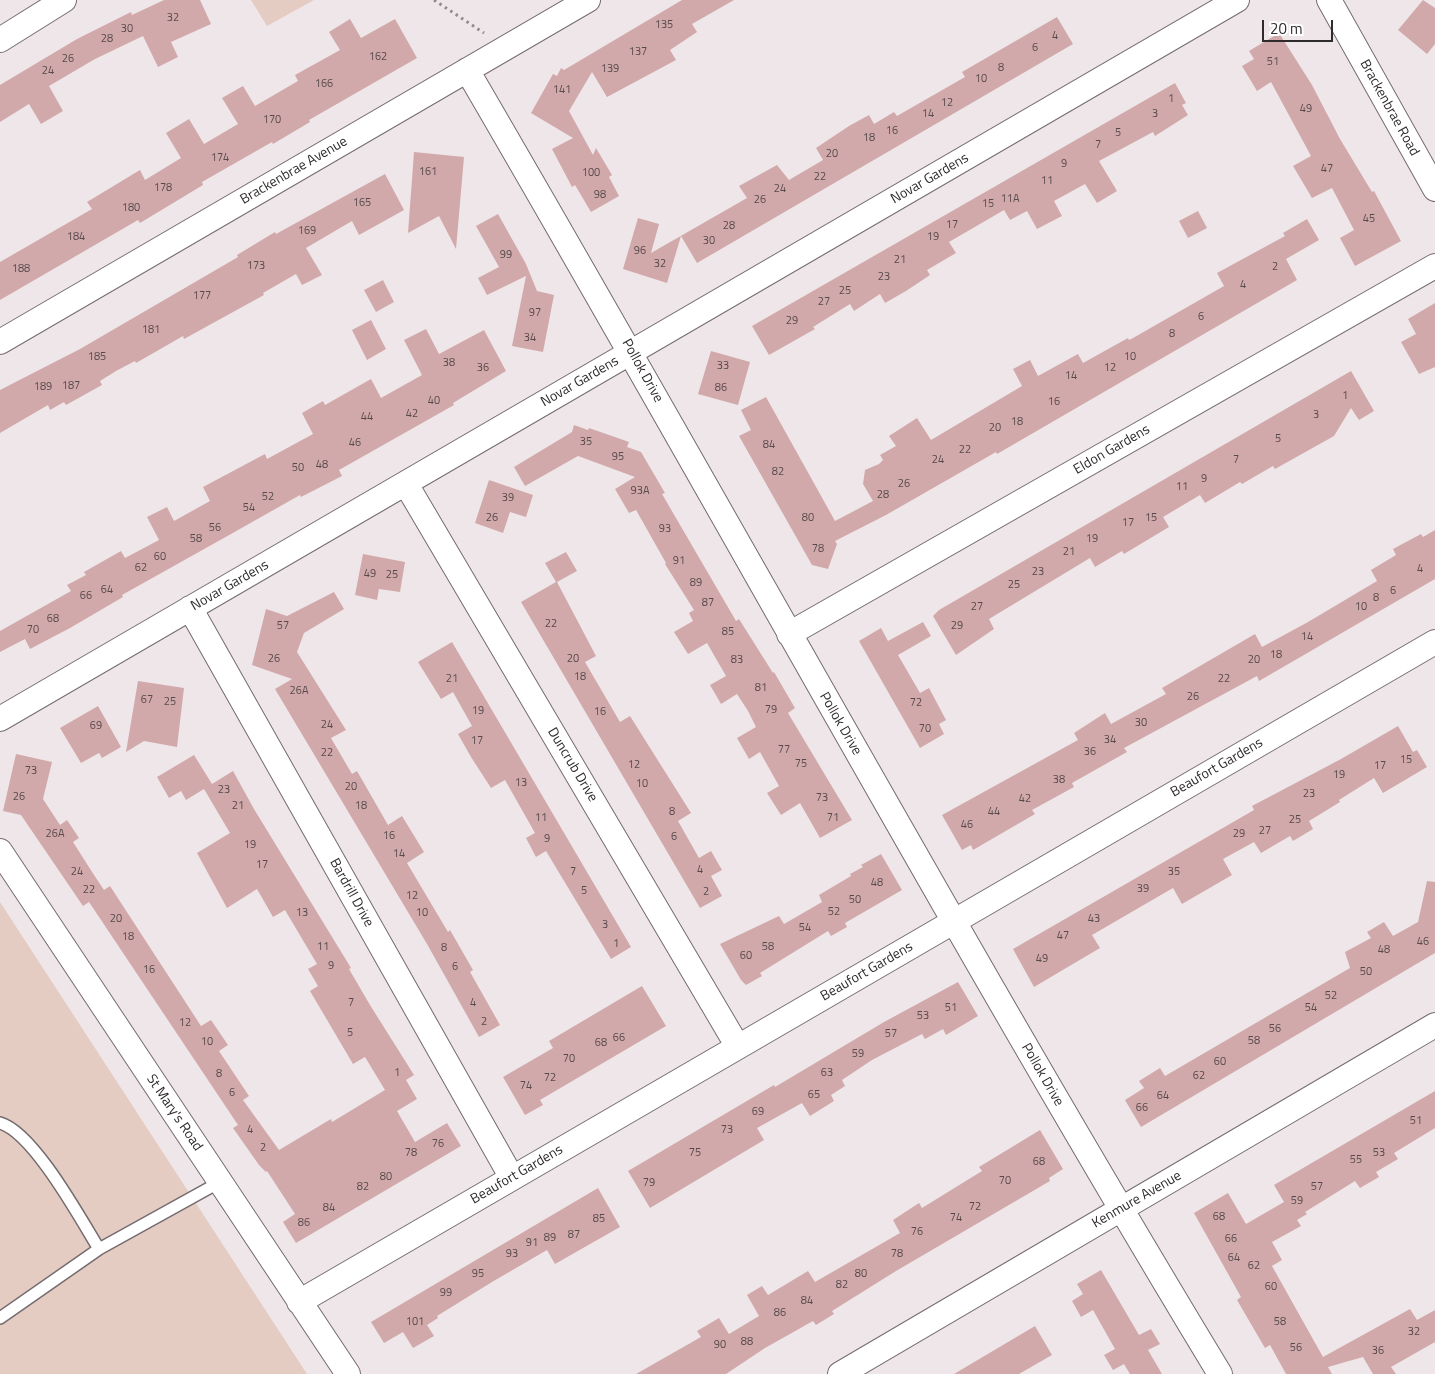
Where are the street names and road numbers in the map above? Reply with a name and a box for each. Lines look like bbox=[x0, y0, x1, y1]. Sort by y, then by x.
street label: Brackenbrae Road bbox=[1356, 57, 1422, 159]
street label: Brackenbrae Avenue bbox=[237, 134, 351, 208]
street label: Novar Gardens bbox=[888, 150, 972, 208]
street label: Pollok Drive bbox=[618, 336, 666, 406]
street label: Novar Gardens bbox=[538, 353, 622, 411]
street label: Eldon Gardens bbox=[1071, 421, 1153, 479]
street label: Novar Gardens bbox=[188, 557, 272, 615]
street label: Pollok Drive bbox=[815, 690, 865, 758]
street label: Duncrub Drive bbox=[543, 725, 601, 805]
street label: Beaufort Gardens bbox=[1168, 735, 1266, 801]
street label: Bardrill Drive bbox=[325, 856, 377, 930]
street label: Beaufort Gardens bbox=[818, 939, 916, 1005]
street label: Pollok Drive bbox=[1017, 1041, 1067, 1109]
street label: St Mary's Road bbox=[142, 1072, 206, 1154]
street label: Beaufort Gardens bbox=[468, 1142, 566, 1208]
street label: Kenmure Avenue bbox=[1089, 1168, 1185, 1232]

